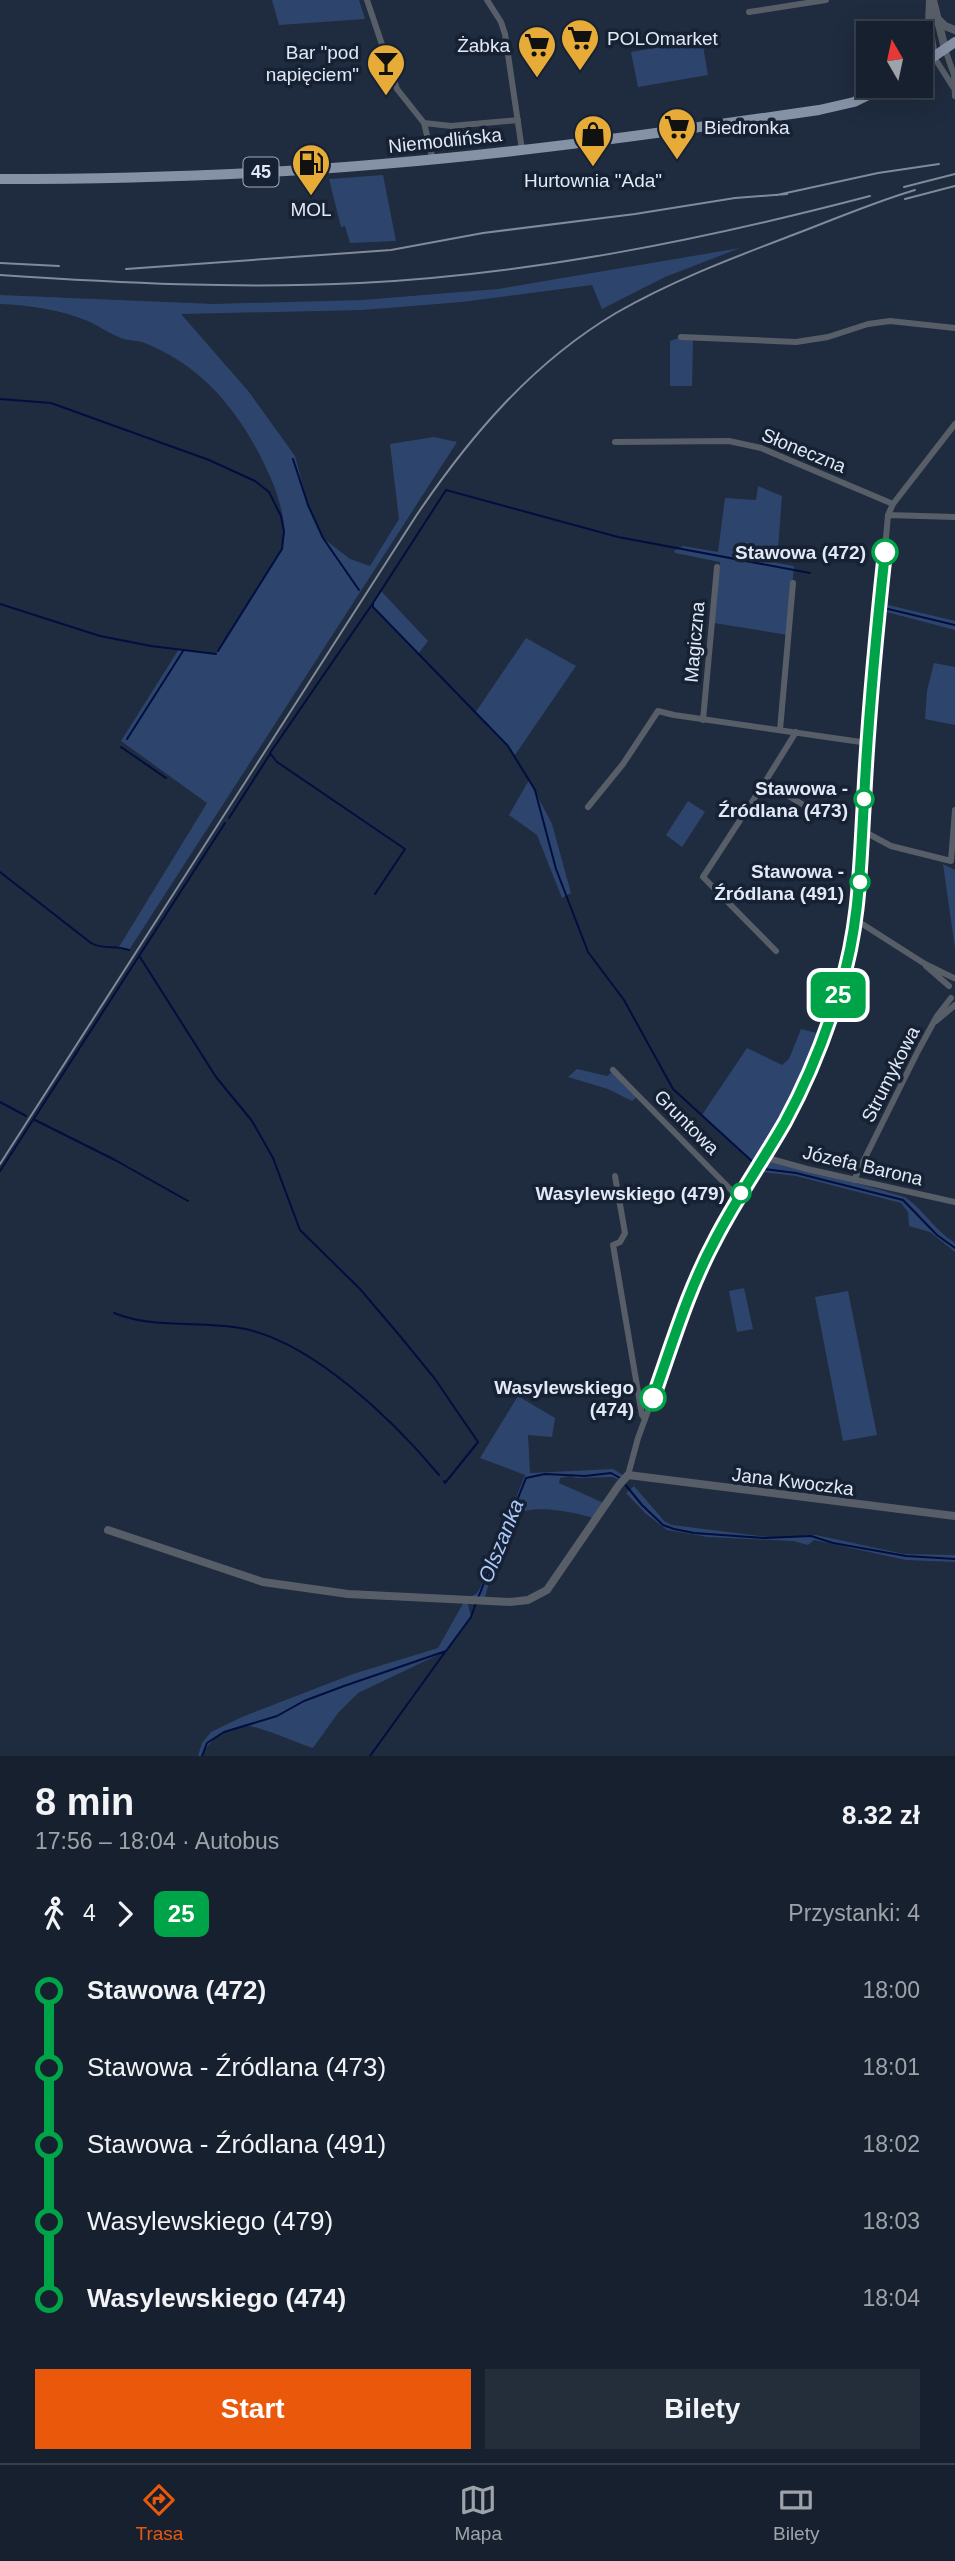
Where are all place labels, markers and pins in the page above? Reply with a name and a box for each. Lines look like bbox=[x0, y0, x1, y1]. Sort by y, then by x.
supermarket icon: POLOmarket bbox=[559, 17, 601, 72]
supermarket icon: Żabka bbox=[516, 24, 558, 79]
place label: POLOmarket bbox=[607, 28, 719, 49]
place label: Żabka bbox=[457, 35, 510, 56]
place label: Bar "pod napięciem" bbox=[266, 42, 359, 85]
bar icon: Bar "pod napięciem" bbox=[365, 42, 407, 97]
supermarket icon: Biedronka bbox=[656, 106, 698, 161]
shop icon: Hurtownia "Ada" bbox=[572, 113, 614, 168]
place label: Biedronka bbox=[704, 117, 790, 138]
fuel station icon: MOL bbox=[290, 142, 332, 197]
place label: Hurtownia "Ada" bbox=[524, 170, 662, 191]
place label: MOL bbox=[290, 199, 332, 220]
marker: Stawowa (472) bbox=[872, 539, 898, 565]
place label: Stawowa (472) bbox=[735, 542, 866, 563]
place label: Stawowa - Źródlana (473) bbox=[718, 778, 848, 821]
marker: Stawowa - Źródlana (473) bbox=[854, 789, 874, 809]
place label: Stawowa - Źródlana (491) bbox=[714, 861, 844, 904]
marker: Stawowa - Źródlana (491) bbox=[850, 872, 870, 892]
place label: Wasylewskiego (479) bbox=[536, 1183, 725, 1204]
marker: Wasylewskiego (479) bbox=[731, 1183, 751, 1203]
place label: Wasylewskiego (474) bbox=[494, 1377, 634, 1420]
marker: Wasylewskiego (474) bbox=[640, 1385, 666, 1411]

